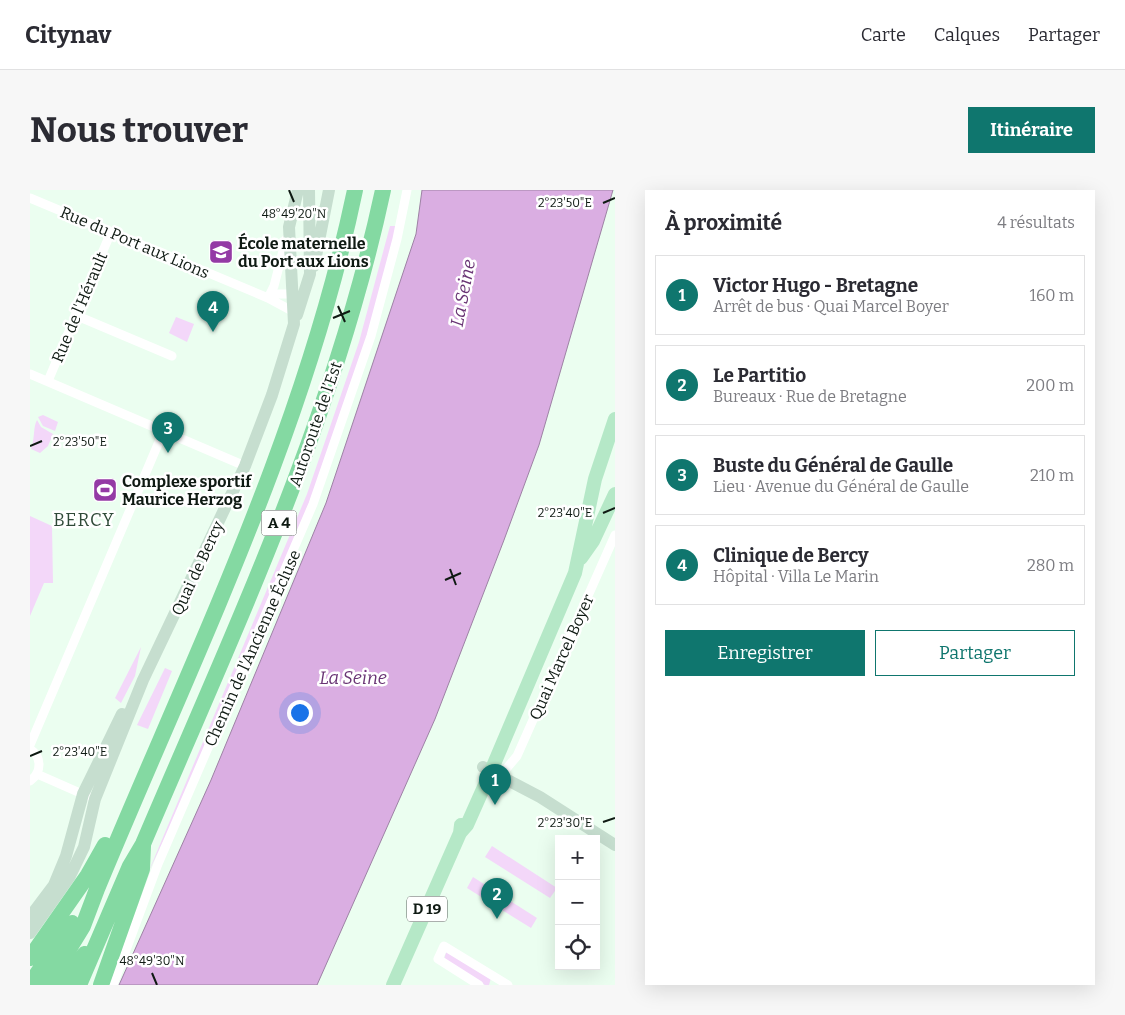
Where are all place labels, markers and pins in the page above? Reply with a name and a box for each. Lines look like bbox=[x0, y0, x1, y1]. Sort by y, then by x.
place label: École maternelle du Port aux Lions bbox=[238, 232, 369, 271]
school or university icon: École maternelle du Port aux Lions bbox=[208, 239, 234, 265]
pin: 4 bbox=[197, 291, 229, 332]
pin: 3 bbox=[152, 412, 184, 453]
place label: Complexe sportif Maurice Herzog bbox=[122, 472, 252, 509]
sports icon: Complexe sportif Maurice Herzog bbox=[92, 477, 118, 503]
pin: 1 bbox=[479, 764, 511, 805]
pin: 2 bbox=[481, 878, 513, 919]

